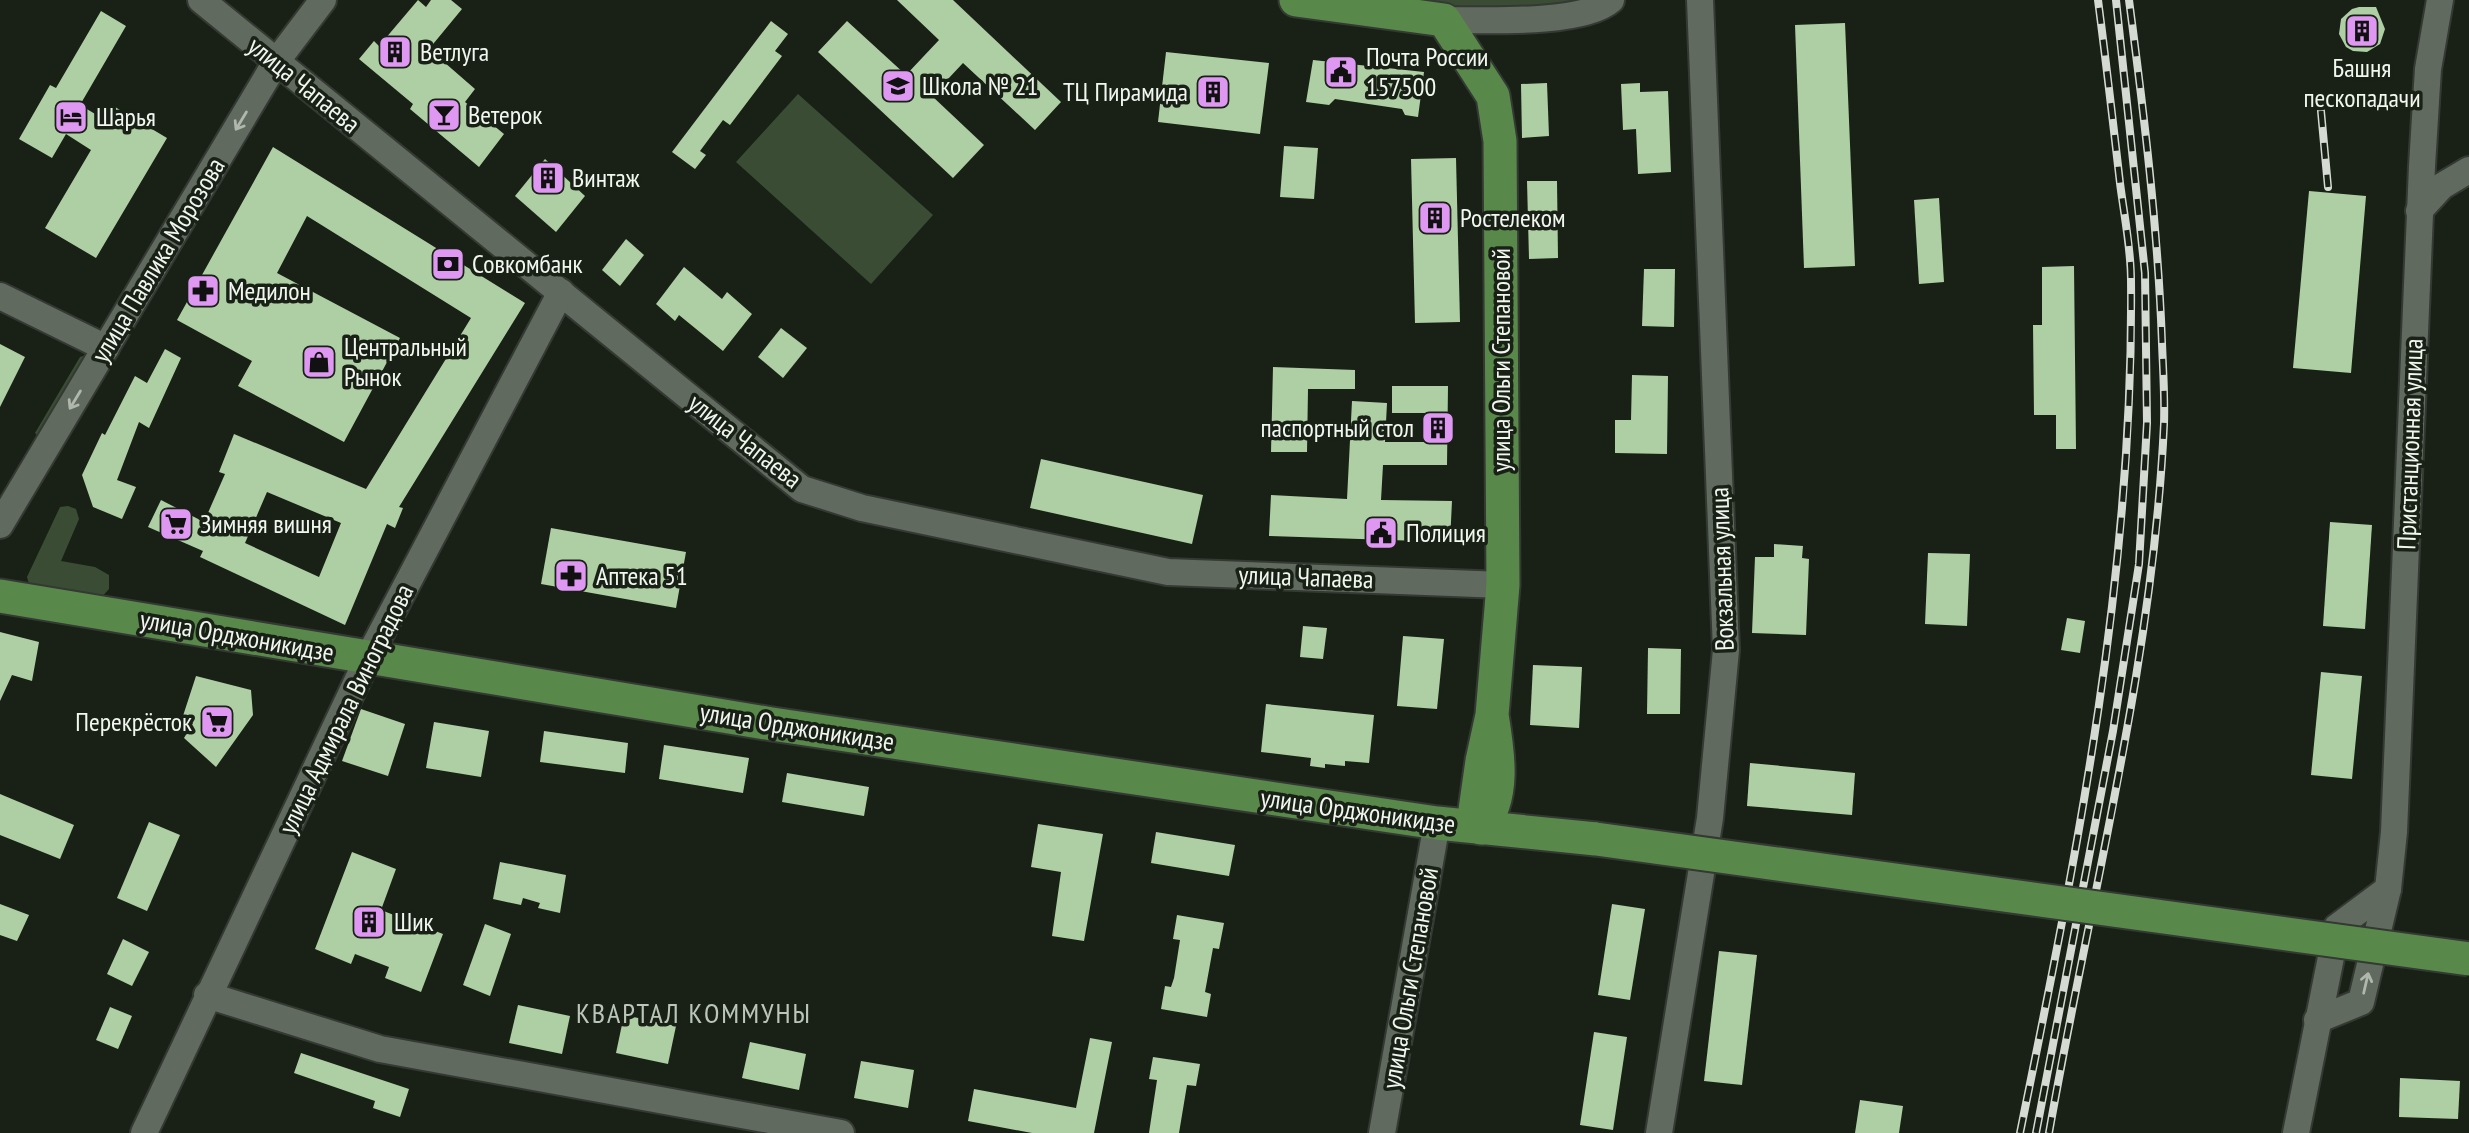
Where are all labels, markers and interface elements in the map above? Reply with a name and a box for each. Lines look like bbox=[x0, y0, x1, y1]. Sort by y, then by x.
building icon: Башня пескопадачи bbox=[2343, 12, 2381, 50]
street label: улица Чапаева bbox=[241, 29, 367, 140]
building icon: Ветлуга bbox=[376, 33, 414, 71]
place label: Ветлуга bbox=[420, 35, 489, 68]
place label: Почта России 157500 bbox=[1366, 40, 1489, 103]
place label: Башня пескопадачи bbox=[2303, 51, 2421, 114]
public building icon: Почта России 157500 bbox=[1322, 53, 1360, 91]
school or university icon: Школа № 21 bbox=[879, 67, 917, 105]
place label: Школа № 21 bbox=[922, 69, 1038, 102]
building icon: ТЦ Пирамида bbox=[1194, 73, 1232, 111]
place label: ТЦ Пирамида bbox=[1063, 75, 1188, 108]
bar icon: Ветерок bbox=[425, 96, 463, 134]
hotel icon: Шарья bbox=[52, 98, 90, 136]
place label: Ветерок bbox=[468, 98, 542, 131]
place label: Шарья bbox=[96, 100, 156, 133]
one-way arrow bbox=[234, 110, 248, 130]
street label: улица Павлика Морозова bbox=[83, 151, 232, 368]
building icon: Винтаж bbox=[529, 159, 567, 197]
place label: Винтаж bbox=[572, 161, 640, 194]
building icon: Ростелеком bbox=[1416, 199, 1454, 237]
place label: Ростелеком bbox=[1460, 201, 1566, 234]
bank icon: Совкомбанк bbox=[429, 245, 467, 283]
place label: Совкомбанк bbox=[472, 247, 583, 280]
street label: улица Ольги Степановой bbox=[1484, 248, 1517, 472]
pharmacy icon: Медилон bbox=[184, 272, 222, 310]
place label: Медилон bbox=[228, 274, 311, 307]
place label: Центральный Рынок bbox=[344, 330, 467, 393]
street label: Пристанционная улица bbox=[2389, 338, 2430, 550]
shop icon: Центральный Рынок bbox=[300, 343, 338, 381]
street label: улица Чапаева bbox=[682, 386, 809, 495]
one-way arrow bbox=[67, 390, 81, 410]
building icon: паспортный стол bbox=[1419, 409, 1457, 447]
place label: паспортный стол bbox=[1260, 411, 1414, 444]
street label: Вокзальная улица bbox=[1702, 487, 1741, 651]
supermarket icon: Зимняя вишня bbox=[157, 505, 195, 543]
place label: Зимняя вишня bbox=[200, 507, 332, 540]
public building icon: Полиция bbox=[1362, 514, 1400, 552]
place label: Полиция bbox=[1406, 516, 1486, 549]
pharmacy icon: Аптека 51 bbox=[552, 557, 590, 595]
street label: улица Чапаева bbox=[1238, 558, 1374, 595]
place label: Аптека 51 bbox=[596, 559, 688, 592]
street label: улица Адмирала Виноградова bbox=[271, 578, 420, 839]
street label: улица Орджоникидзе bbox=[138, 602, 337, 669]
street label: улица Орджоникидзе bbox=[698, 695, 897, 758]
supermarket icon: Перекрёсток bbox=[198, 703, 236, 741]
place label: Перекрёсток bbox=[75, 705, 192, 738]
street label: улица Орджоникидзе bbox=[1259, 781, 1458, 841]
street label: улица Ольги Степановой bbox=[1374, 865, 1445, 1091]
building icon: Шик bbox=[350, 903, 388, 941]
place label: Шик bbox=[394, 905, 434, 938]
one-way arrow bbox=[2360, 972, 2373, 995]
district label: КВАРТАЛ КОММУНЫ bbox=[576, 994, 812, 1031]

